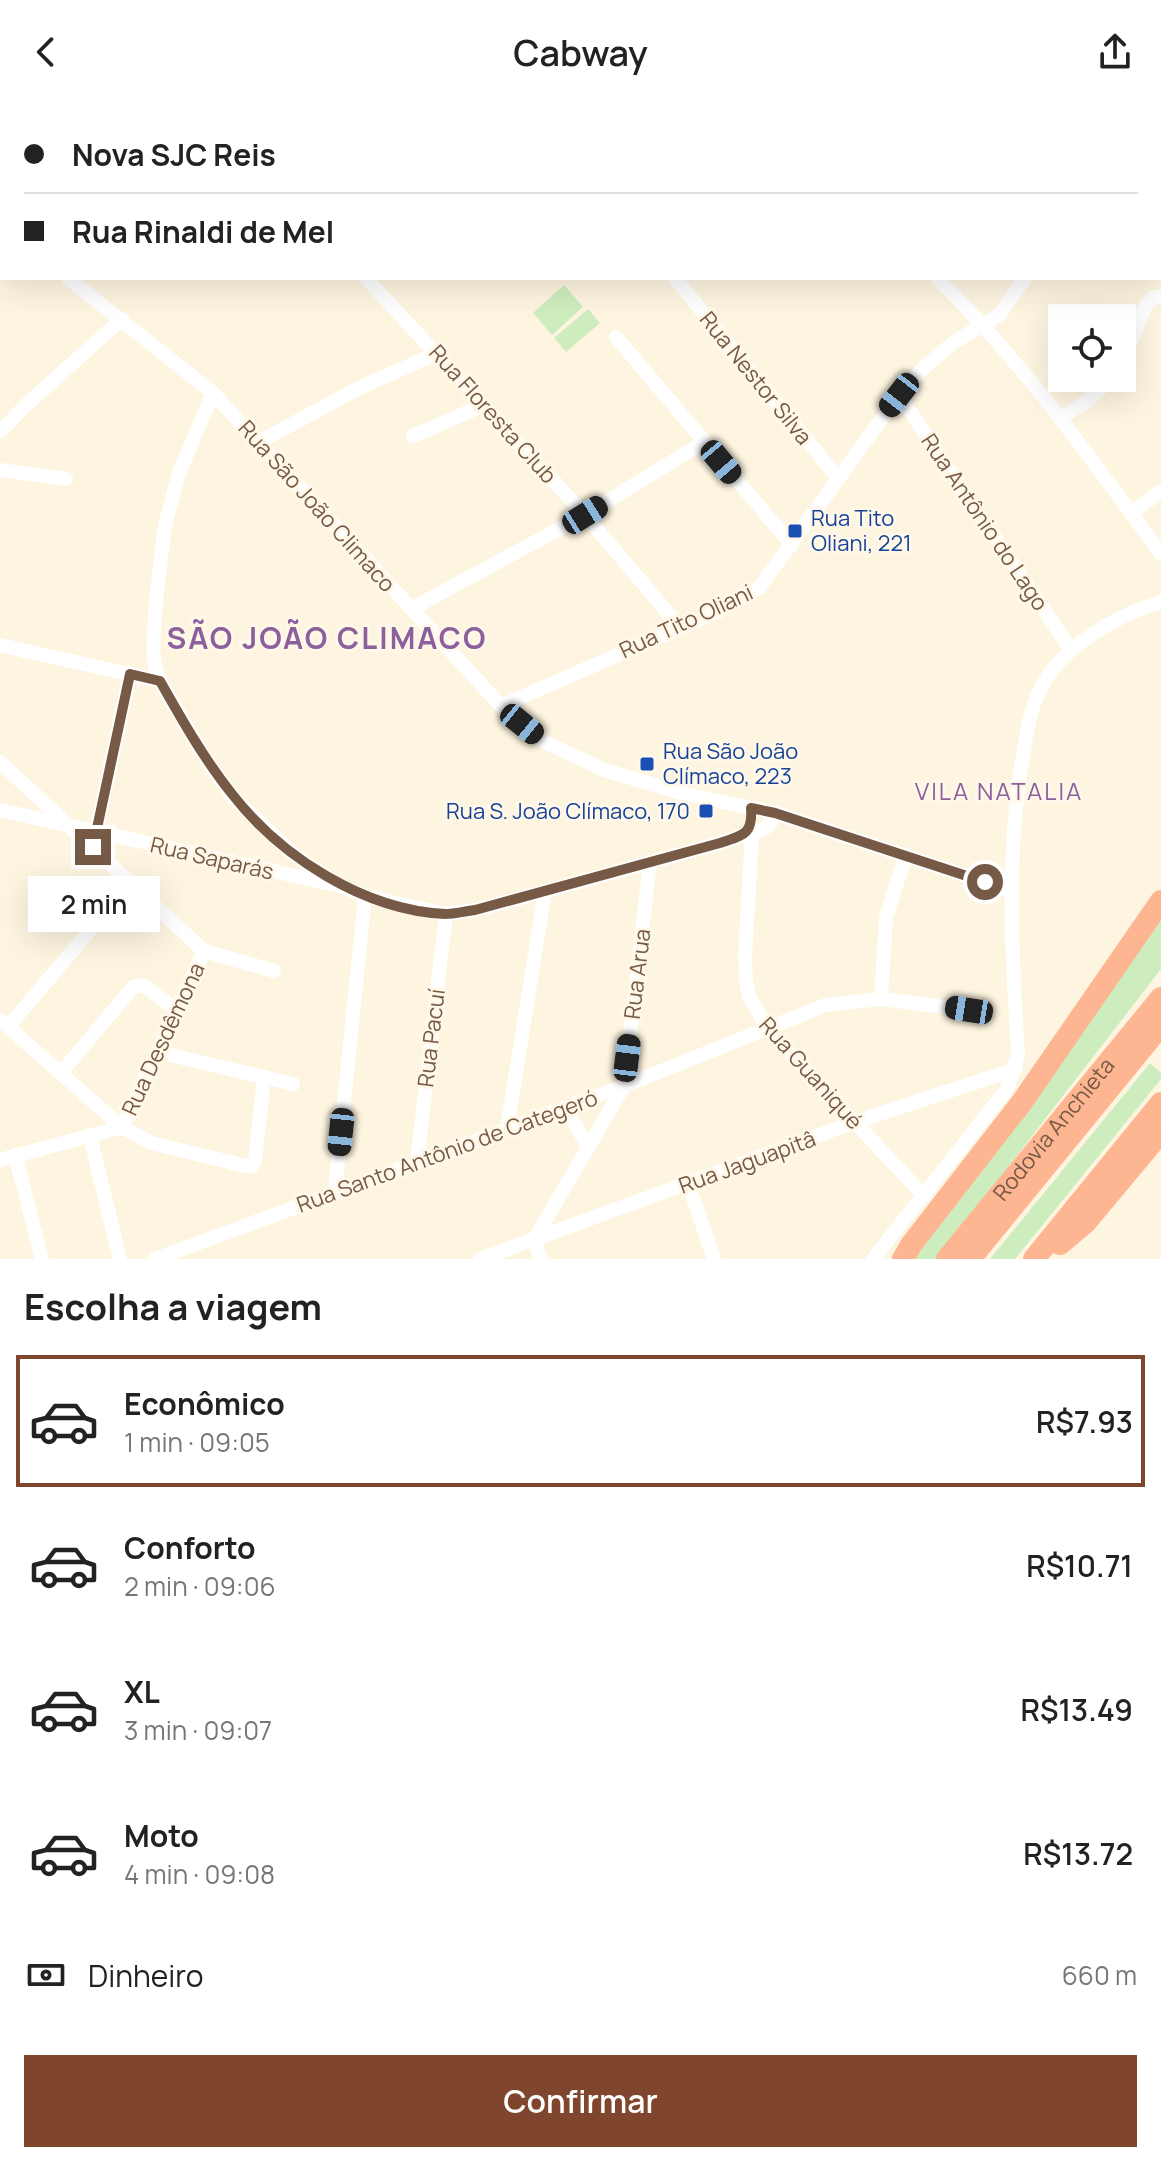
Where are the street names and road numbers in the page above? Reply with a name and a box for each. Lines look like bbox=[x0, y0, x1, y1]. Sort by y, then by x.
street label: Rua Nestor Silva bbox=[693, 305, 819, 451]
street label: Rua Floresta Club bbox=[423, 338, 563, 490]
street label: Rua São João Climaco bbox=[232, 414, 402, 598]
street label: Rua Antônio do Lago bbox=[915, 428, 1055, 616]
street label: Rua Tito Oliani bbox=[614, 577, 758, 665]
street label: Rua Saparás bbox=[147, 829, 277, 887]
street label: Rua Arua bbox=[617, 927, 657, 1021]
street label: Rua Desdêmona bbox=[114, 958, 212, 1120]
street label: Rua Pacuí bbox=[410, 987, 452, 1089]
street label: Rua Guaniqué bbox=[753, 1010, 870, 1136]
street label: Rodovia Anchieta bbox=[986, 1051, 1121, 1207]
street label: Rua Santo Antônio de Categeró bbox=[292, 1082, 602, 1220]
street label: Rua Jaguapitâ bbox=[674, 1123, 820, 1201]

